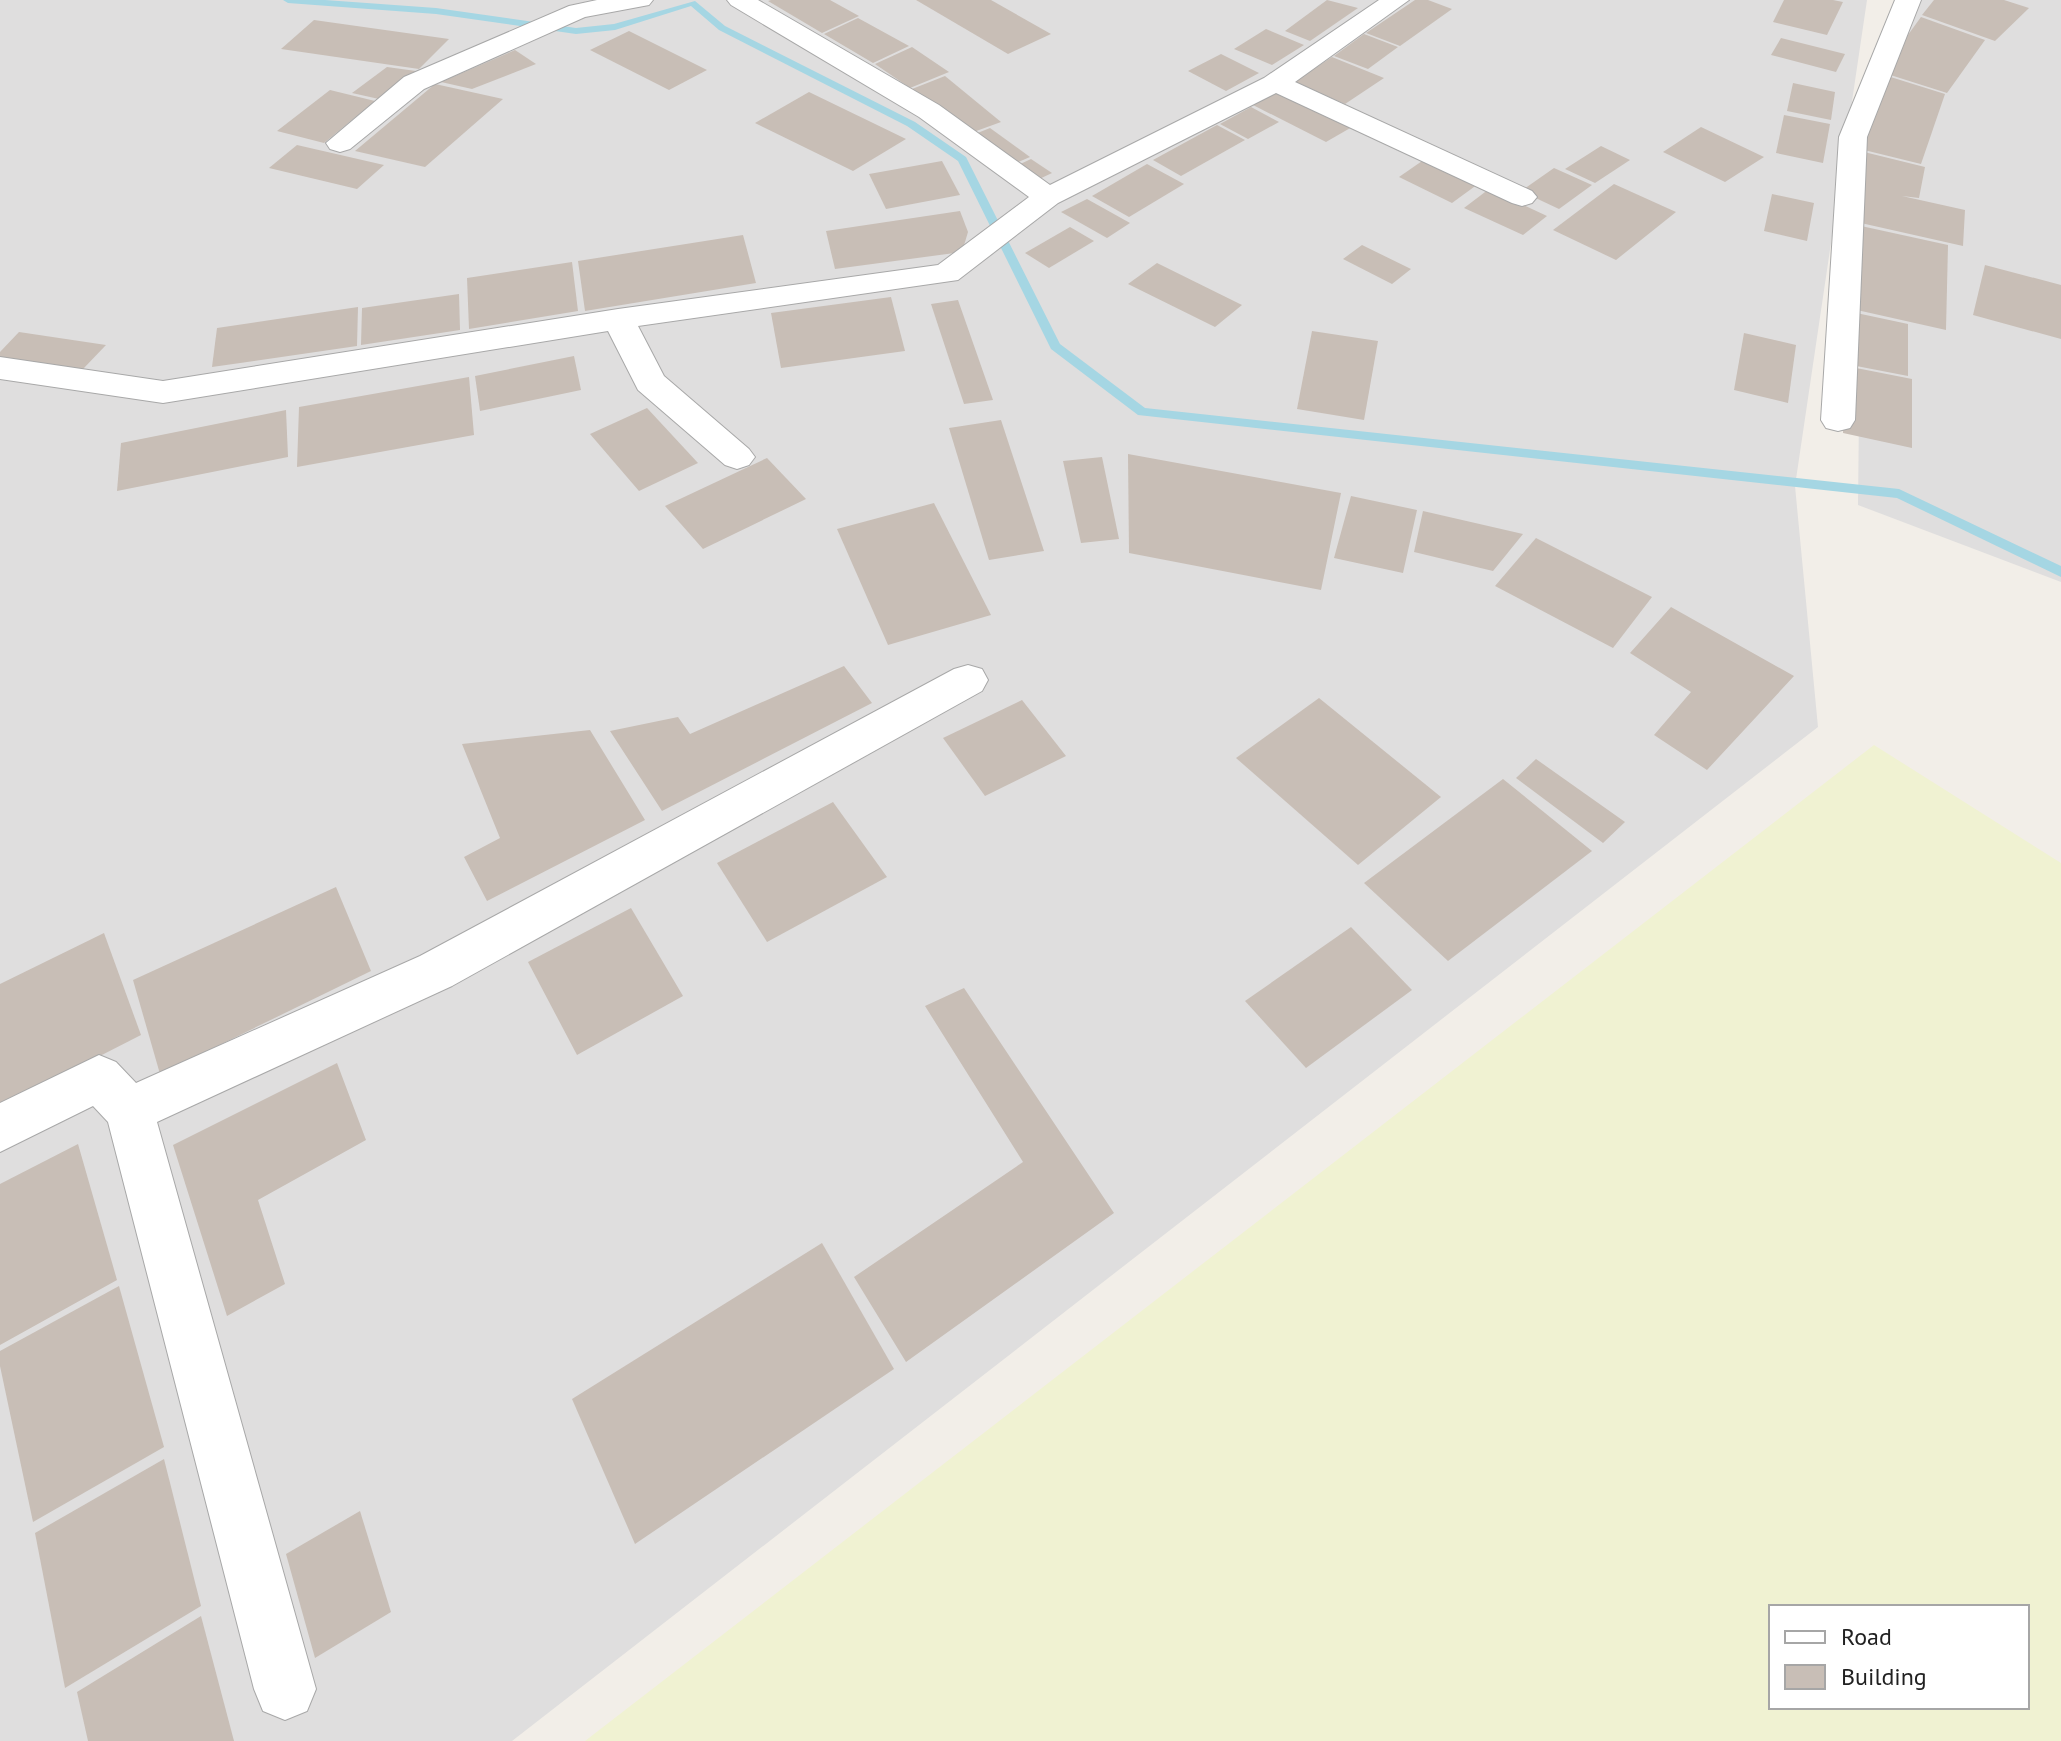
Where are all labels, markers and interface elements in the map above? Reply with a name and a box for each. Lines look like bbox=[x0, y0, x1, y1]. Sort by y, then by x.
legend bbox=[1769, 1605, 2029, 1709]
text: Road bbox=[1841, 1621, 1892, 1652]
text: Building bbox=[1841, 1661, 1927, 1692]

